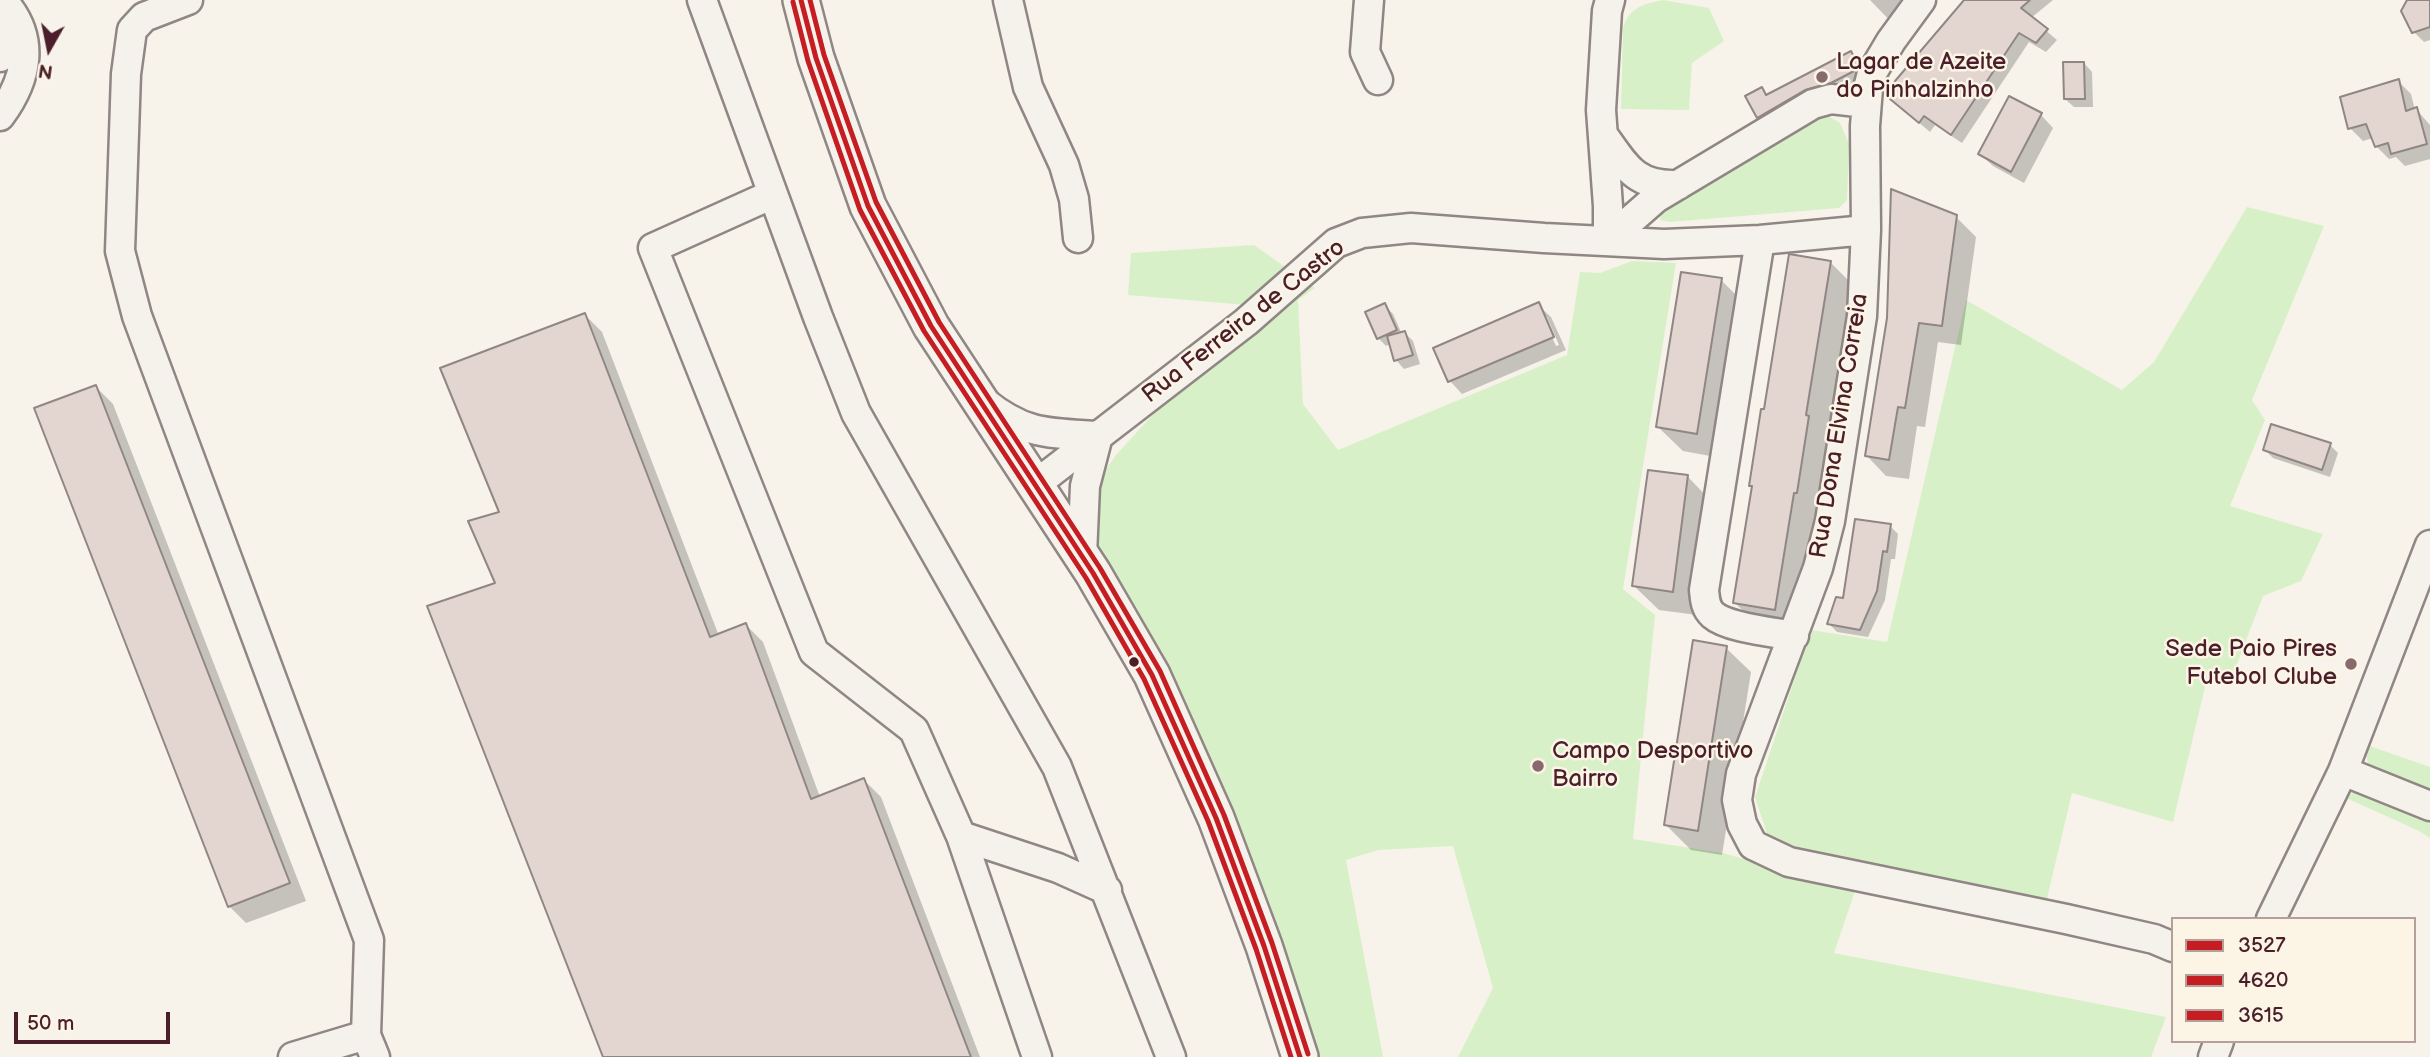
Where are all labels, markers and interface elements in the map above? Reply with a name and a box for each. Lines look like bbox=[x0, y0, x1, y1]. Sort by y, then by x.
north arrow bbox=[14, 14, 84, 84]
place label: Lagar de Azeite do Pinhalzinho bbox=[1836, 49, 2006, 105]
text: N bbox=[37, 58, 54, 83]
marker: Lagar de Azeite do Pinhalzinho bbox=[1814, 69, 1830, 85]
street label: Rua Ferreira de Castro bbox=[1137, 234, 1351, 410]
street label: Rua Dona Elvina Correia bbox=[1805, 292, 1875, 560]
place label: Sede Paio Pires Futebol Clube bbox=[2165, 636, 2337, 692]
unlabelled marker bbox=[1127, 655, 1141, 669]
marker: Sede Paio Pires Futebol Clube bbox=[2343, 656, 2359, 672]
place label: Campo Desportivo Bairro bbox=[1552, 738, 1753, 794]
marker: Campo Desportivo Bairro bbox=[1530, 758, 1546, 774]
legend bbox=[2171, 917, 2416, 1043]
text: 3527 bbox=[2238, 933, 2286, 958]
text: 4620 bbox=[2238, 968, 2288, 993]
scale bar bbox=[18, 998, 173, 1042]
text: 3615 bbox=[2238, 1003, 2284, 1028]
text: 50 m bbox=[27, 1011, 74, 1036]

